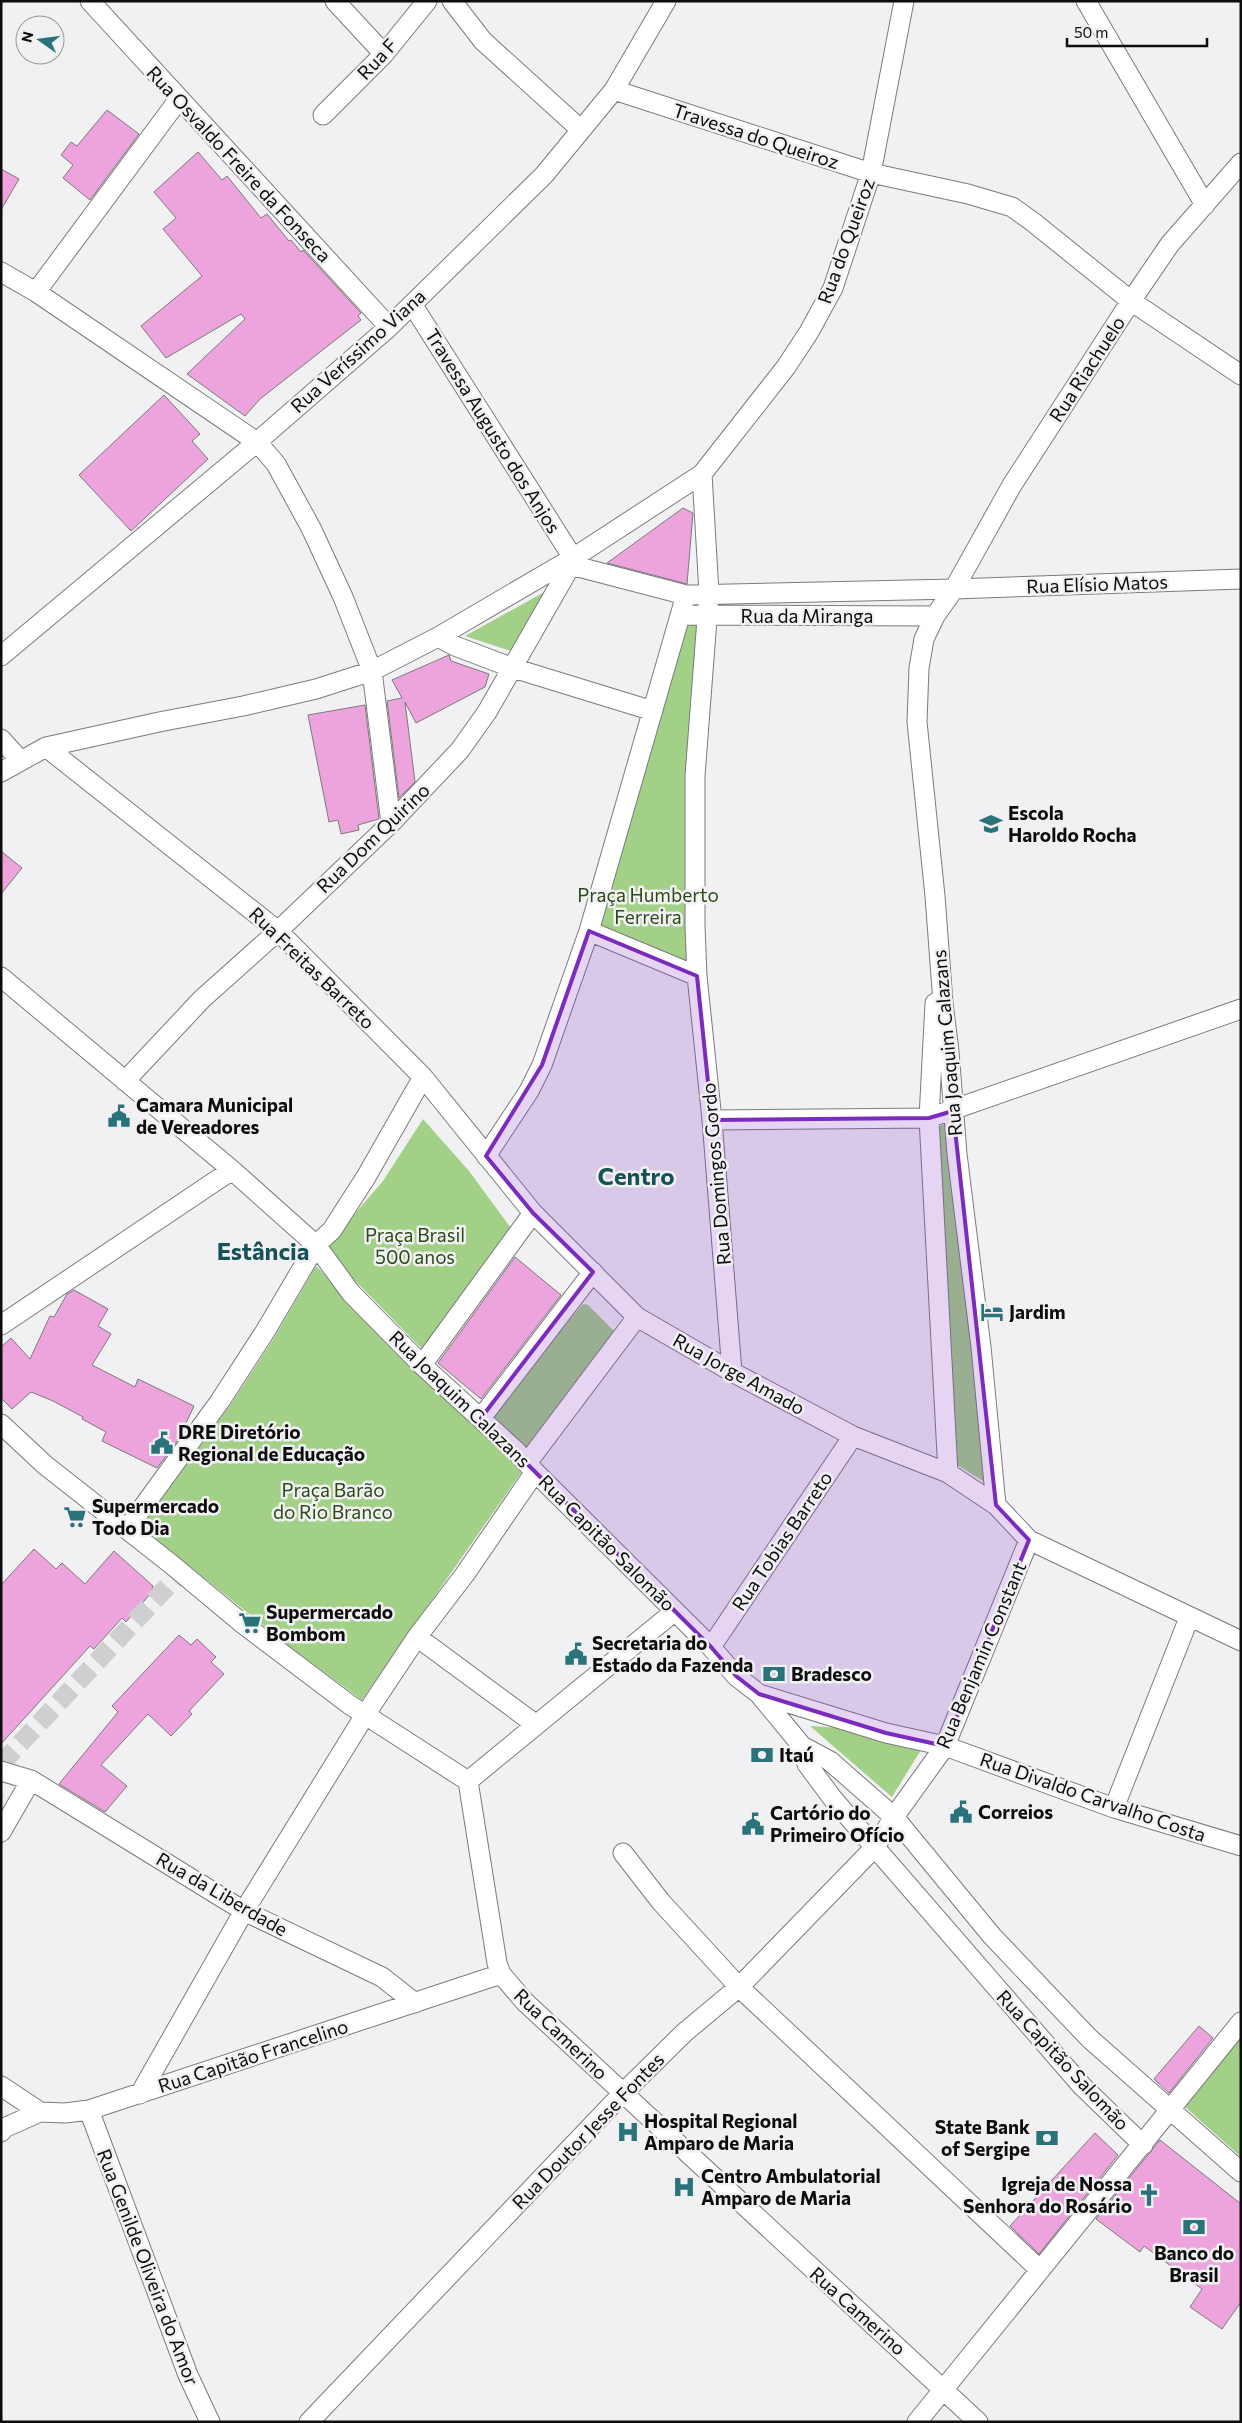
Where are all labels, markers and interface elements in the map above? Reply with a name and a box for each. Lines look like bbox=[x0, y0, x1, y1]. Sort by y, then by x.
north arrow bbox=[15, 15, 65, 65]
scale bar bbox=[1067, 15, 1207, 47]
text: 50 m bbox=[1074, 23, 1108, 41]
text: N bbox=[17, 30, 36, 44]
street label: Rua F bbox=[352, 33, 401, 84]
street label: Rua Osvaldo Freire da Fonseca bbox=[142, 61, 336, 267]
street label: Travessa do Queiroz bbox=[670, 98, 842, 173]
street label: Rua do Queiroz bbox=[812, 175, 879, 307]
street label: Rua Veríssimo Viana bbox=[286, 284, 430, 417]
street label: Rua Riachuelo bbox=[1044, 312, 1129, 426]
street label: Travessa Augusto dos Anjos bbox=[421, 324, 566, 537]
street label: Rua Elísio Matos bbox=[1026, 570, 1168, 597]
street label: Rua da Miranga bbox=[741, 604, 873, 627]
street label: Rua Dom Quirino bbox=[311, 778, 434, 897]
place label: Escola Haroldo Rocha bbox=[1008, 801, 1136, 846]
school or university icon: Escola Haroldo Rocha bbox=[978, 811, 1004, 837]
park label: Praça Humberto Ferreira bbox=[577, 883, 719, 928]
street label: Rua Freitas Barreto bbox=[245, 902, 380, 1033]
street label: Rua Joaquim Calazans bbox=[927, 949, 966, 1137]
street label: Rua Domingos Gordo bbox=[696, 1082, 735, 1266]
place label: Camara Municipal de Vereadores bbox=[136, 1093, 293, 1138]
public building icon: Camara Municipal de Vereadores bbox=[106, 1103, 132, 1129]
district label: Centro bbox=[598, 1161, 674, 1190]
park label: Praça Brasil 500 anos bbox=[365, 1223, 465, 1268]
district label: Estância bbox=[217, 1236, 309, 1265]
hotel icon: Jardim bbox=[979, 1299, 1005, 1325]
place label: Jardim bbox=[1009, 1300, 1066, 1323]
street label: Rua Joaquim Calazans bbox=[385, 1325, 536, 1472]
street label: Rua Jorge Amado bbox=[669, 1328, 809, 1419]
place label: DRE Diretório Regional de Educação bbox=[178, 1420, 365, 1465]
public building icon: DRE Diretório Regional de Educação bbox=[149, 1430, 175, 1456]
street label: Rua Tobias Barreto bbox=[726, 1467, 837, 1615]
street label: Rua Capitão Salomão bbox=[534, 1470, 680, 1616]
park label: Praça Barão do Rio Branco bbox=[273, 1478, 393, 1523]
place label: Supermercado Todo Dia bbox=[92, 1494, 219, 1539]
supermarket icon: Supermercado Todo Dia bbox=[62, 1504, 88, 1530]
street label: Rua Benjamin Constant bbox=[931, 1558, 1030, 1752]
place label: Supermercado Bombom bbox=[266, 1600, 393, 1645]
supermarket icon: Supermercado Bombom bbox=[237, 1610, 263, 1636]
place label: Secretaria do Estado da Fazenda bbox=[592, 1631, 753, 1676]
public building icon: Secretaria do Estado da Fazenda bbox=[563, 1641, 589, 1667]
bank icon: Bradesco bbox=[761, 1661, 787, 1687]
place label: Bradesco bbox=[791, 1662, 872, 1685]
bank icon: Itaú bbox=[749, 1742, 775, 1768]
place label: Itaú bbox=[779, 1743, 814, 1766]
street label: Rua Divaldo Carvalho Costa bbox=[977, 1747, 1209, 1846]
public building icon: Correios bbox=[948, 1799, 974, 1825]
place label: Correios bbox=[978, 1800, 1053, 1823]
place label: Cartório do Primeiro Ofício bbox=[770, 1801, 904, 1846]
public building icon: Cartório do Primeiro Ofício bbox=[740, 1811, 766, 1837]
street label: Rua da Liberdade bbox=[153, 1847, 292, 1940]
street label: Rua Camerino bbox=[510, 1983, 613, 2084]
street label: Rua Capitão Salomão bbox=[992, 1985, 1134, 2135]
street label: Rua Capitão Francelino bbox=[155, 2014, 351, 2097]
street label: Rua Doutor Jesse Fontes bbox=[507, 2048, 668, 2214]
place label: Hospital Regional Amparo de Maria bbox=[644, 2109, 797, 2154]
place label: State Bank of Sergipe bbox=[935, 2115, 1030, 2160]
hospital icon: Hospital Regional Amparo de Maria bbox=[615, 2119, 641, 2145]
bank icon: State Bank of Sergipe bbox=[1034, 2125, 1060, 2151]
street label: Rua Genilde Oliveira do Amor bbox=[93, 2145, 204, 2389]
place label: Centro Ambulatorial Amparo de Maria bbox=[701, 2164, 881, 2209]
place label: Igreja de Nossa Senhora do Rosário bbox=[963, 2172, 1132, 2217]
hospital icon: Centro Ambulatorial Amparo de Maria bbox=[671, 2174, 697, 2200]
church icon: Igreja de Nossa Senhora do Rosário bbox=[1136, 2182, 1162, 2208]
bank icon: Banco do Brasil bbox=[1181, 2214, 1207, 2240]
place label: Banco do Brasil bbox=[1154, 2241, 1234, 2286]
street label: Rua Camerino bbox=[806, 2262, 911, 2360]

